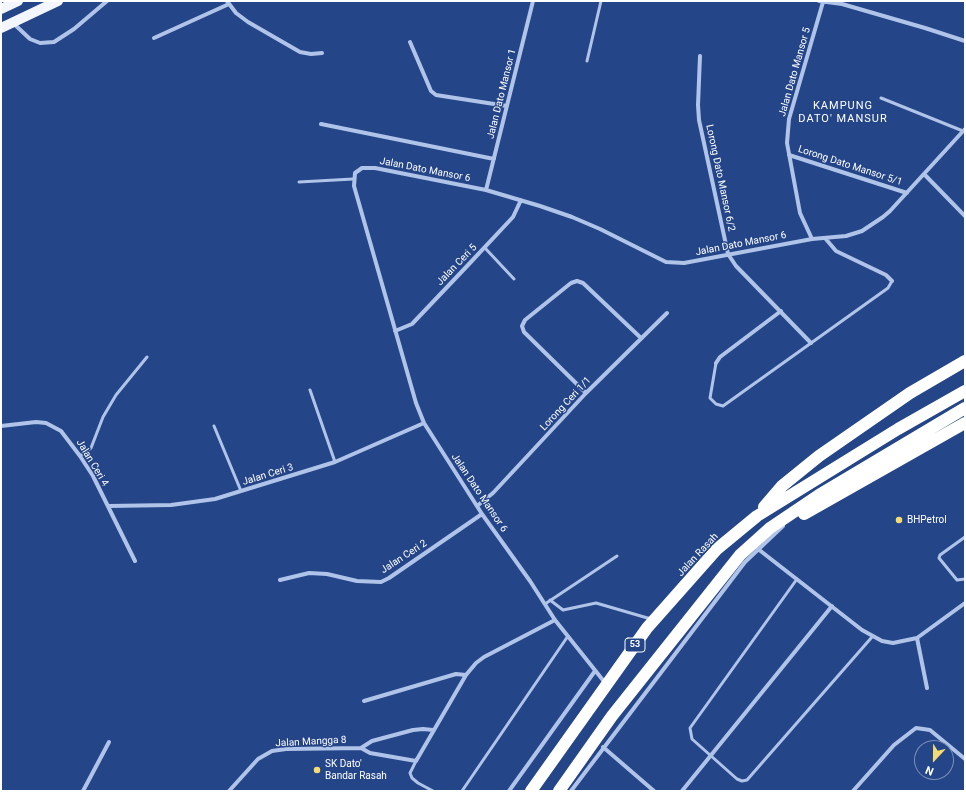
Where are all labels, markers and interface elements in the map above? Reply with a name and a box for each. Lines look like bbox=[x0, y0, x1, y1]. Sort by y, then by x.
street label: Jalan Dato Mansor 5 bbox=[777, 26, 813, 118]
street label: Jalan Dato Mansor 1 bbox=[485, 48, 519, 140]
district label: KAMPUNG DATO' MANSUR bbox=[798, 99, 888, 125]
street label: Lorong Dato Mansor 6/2 bbox=[703, 124, 737, 232]
street label: Lorong Dato Mansor 5/1 bbox=[796, 143, 904, 189]
street label: Jalan Dato Mansor 6 bbox=[379, 155, 471, 185]
street label: Jalan Dato Mansor 6 bbox=[695, 229, 787, 259]
street label: Jalan Ceri 5 bbox=[434, 242, 480, 288]
street label: Lorong Ceri 1/1 bbox=[538, 375, 594, 433]
street label: Jalan Ceri 4 bbox=[73, 437, 111, 489]
street label: Jalan Dato Mansor 6 bbox=[448, 451, 510, 535]
street label: Jalan Ceri 3 bbox=[241, 462, 295, 488]
place label: BHPetrol bbox=[907, 514, 947, 526]
marker: BHPetrol bbox=[894, 515, 904, 525]
street label: Jalan Rasah bbox=[675, 531, 721, 579]
street label: Jalan Ceri 2 bbox=[379, 538, 429, 576]
road number: 53 bbox=[625, 638, 645, 652]
street label: Jalan Mangga 8 bbox=[275, 734, 347, 750]
north arrow bbox=[914, 740, 954, 780]
place label: SK Dato' Bandar Rasah bbox=[325, 758, 387, 782]
text: N bbox=[924, 763, 936, 778]
marker: SK Dato' Bandar Rasah bbox=[312, 765, 322, 775]

